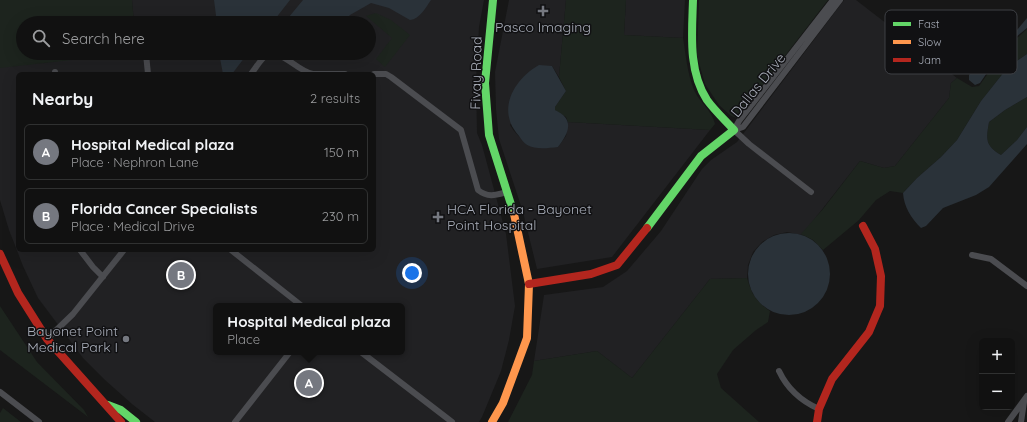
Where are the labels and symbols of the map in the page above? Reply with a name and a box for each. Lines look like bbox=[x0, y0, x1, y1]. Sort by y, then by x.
marker: Pasco Imaging bbox=[537, 5, 549, 17]
legend bbox=[885, 10, 1017, 74]
text: Fast bbox=[918, 17, 940, 31]
place label: Pasco Imaging bbox=[495, 18, 591, 36]
text: Slow bbox=[918, 35, 942, 49]
street label: Fivay Road bbox=[466, 36, 486, 110]
street label: Dallas Drive bbox=[727, 49, 789, 121]
text: Jam bbox=[918, 53, 941, 67]
place label: HCA Florida - Bayonet Point Hospital bbox=[447, 200, 592, 234]
marker: HCA Florida - Bayonet Point Hospital bbox=[432, 211, 444, 223]
pin: B bbox=[168, 260, 194, 290]
your location bbox=[402, 263, 422, 283]
place label: Bayonet Point Medical Park I bbox=[27, 322, 118, 356]
marker: Bayonet Point Medical Park I bbox=[121, 334, 131, 344]
pin: A bbox=[296, 368, 322, 398]

